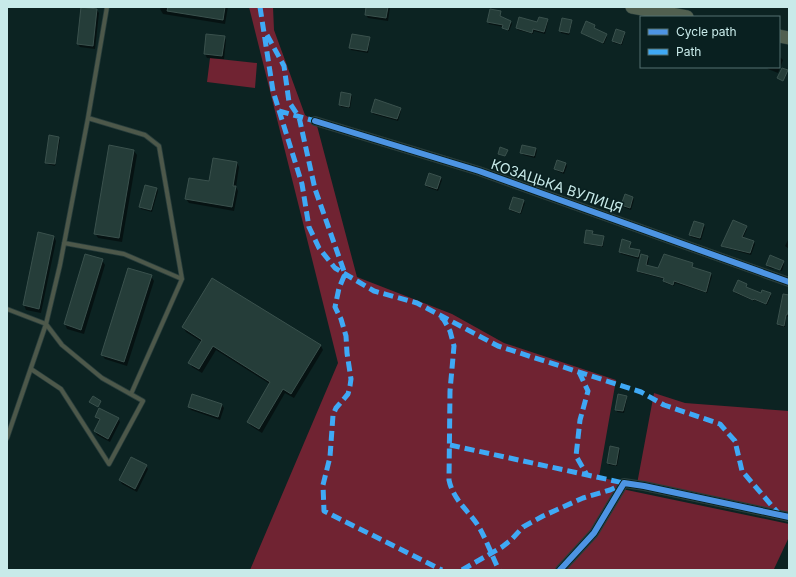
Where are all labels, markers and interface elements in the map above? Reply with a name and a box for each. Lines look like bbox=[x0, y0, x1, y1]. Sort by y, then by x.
legend bbox=[640, 16, 780, 68]
text: Cycle path bbox=[676, 24, 737, 39]
text: Path bbox=[676, 44, 701, 59]
street label: КОЗАЦЬКА ВУЛИЦЯ bbox=[489, 155, 625, 216]

